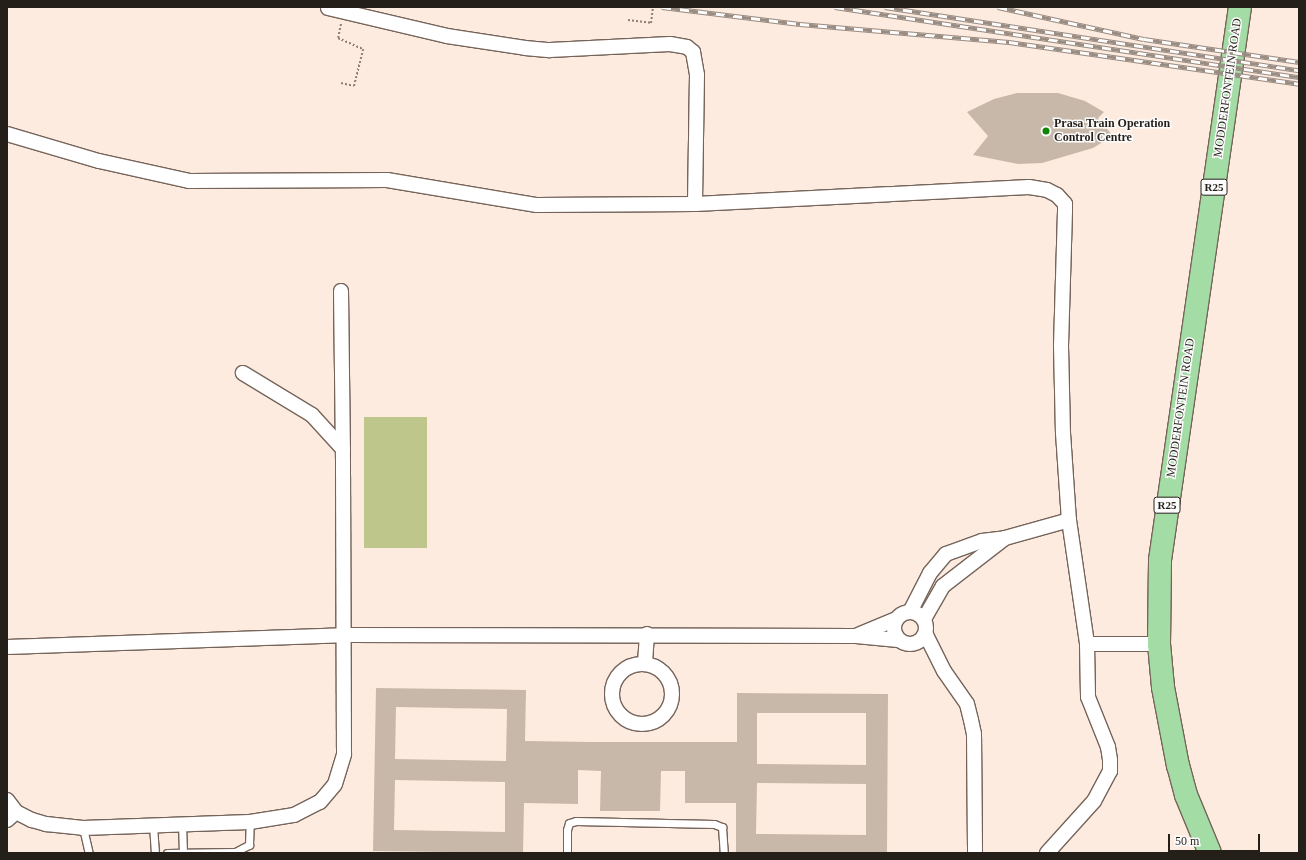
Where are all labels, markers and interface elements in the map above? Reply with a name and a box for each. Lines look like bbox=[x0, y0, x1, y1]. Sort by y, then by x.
street label: MODDERFONTEIN ROAD bbox=[1211, 18, 1245, 158]
place label: Prasa Train Operation Control Centre bbox=[1054, 117, 1170, 145]
marker: Prasa Train Operation Control Centre bbox=[1041, 126, 1051, 136]
road number: R25 bbox=[1200, 178, 1228, 196]
street label: MODDERFONTEIN ROAD bbox=[1164, 338, 1198, 478]
road number: R25 bbox=[1153, 496, 1181, 514]
scale bar bbox=[1170, 826, 1262, 852]
text: 50 m bbox=[1175, 834, 1199, 848]

